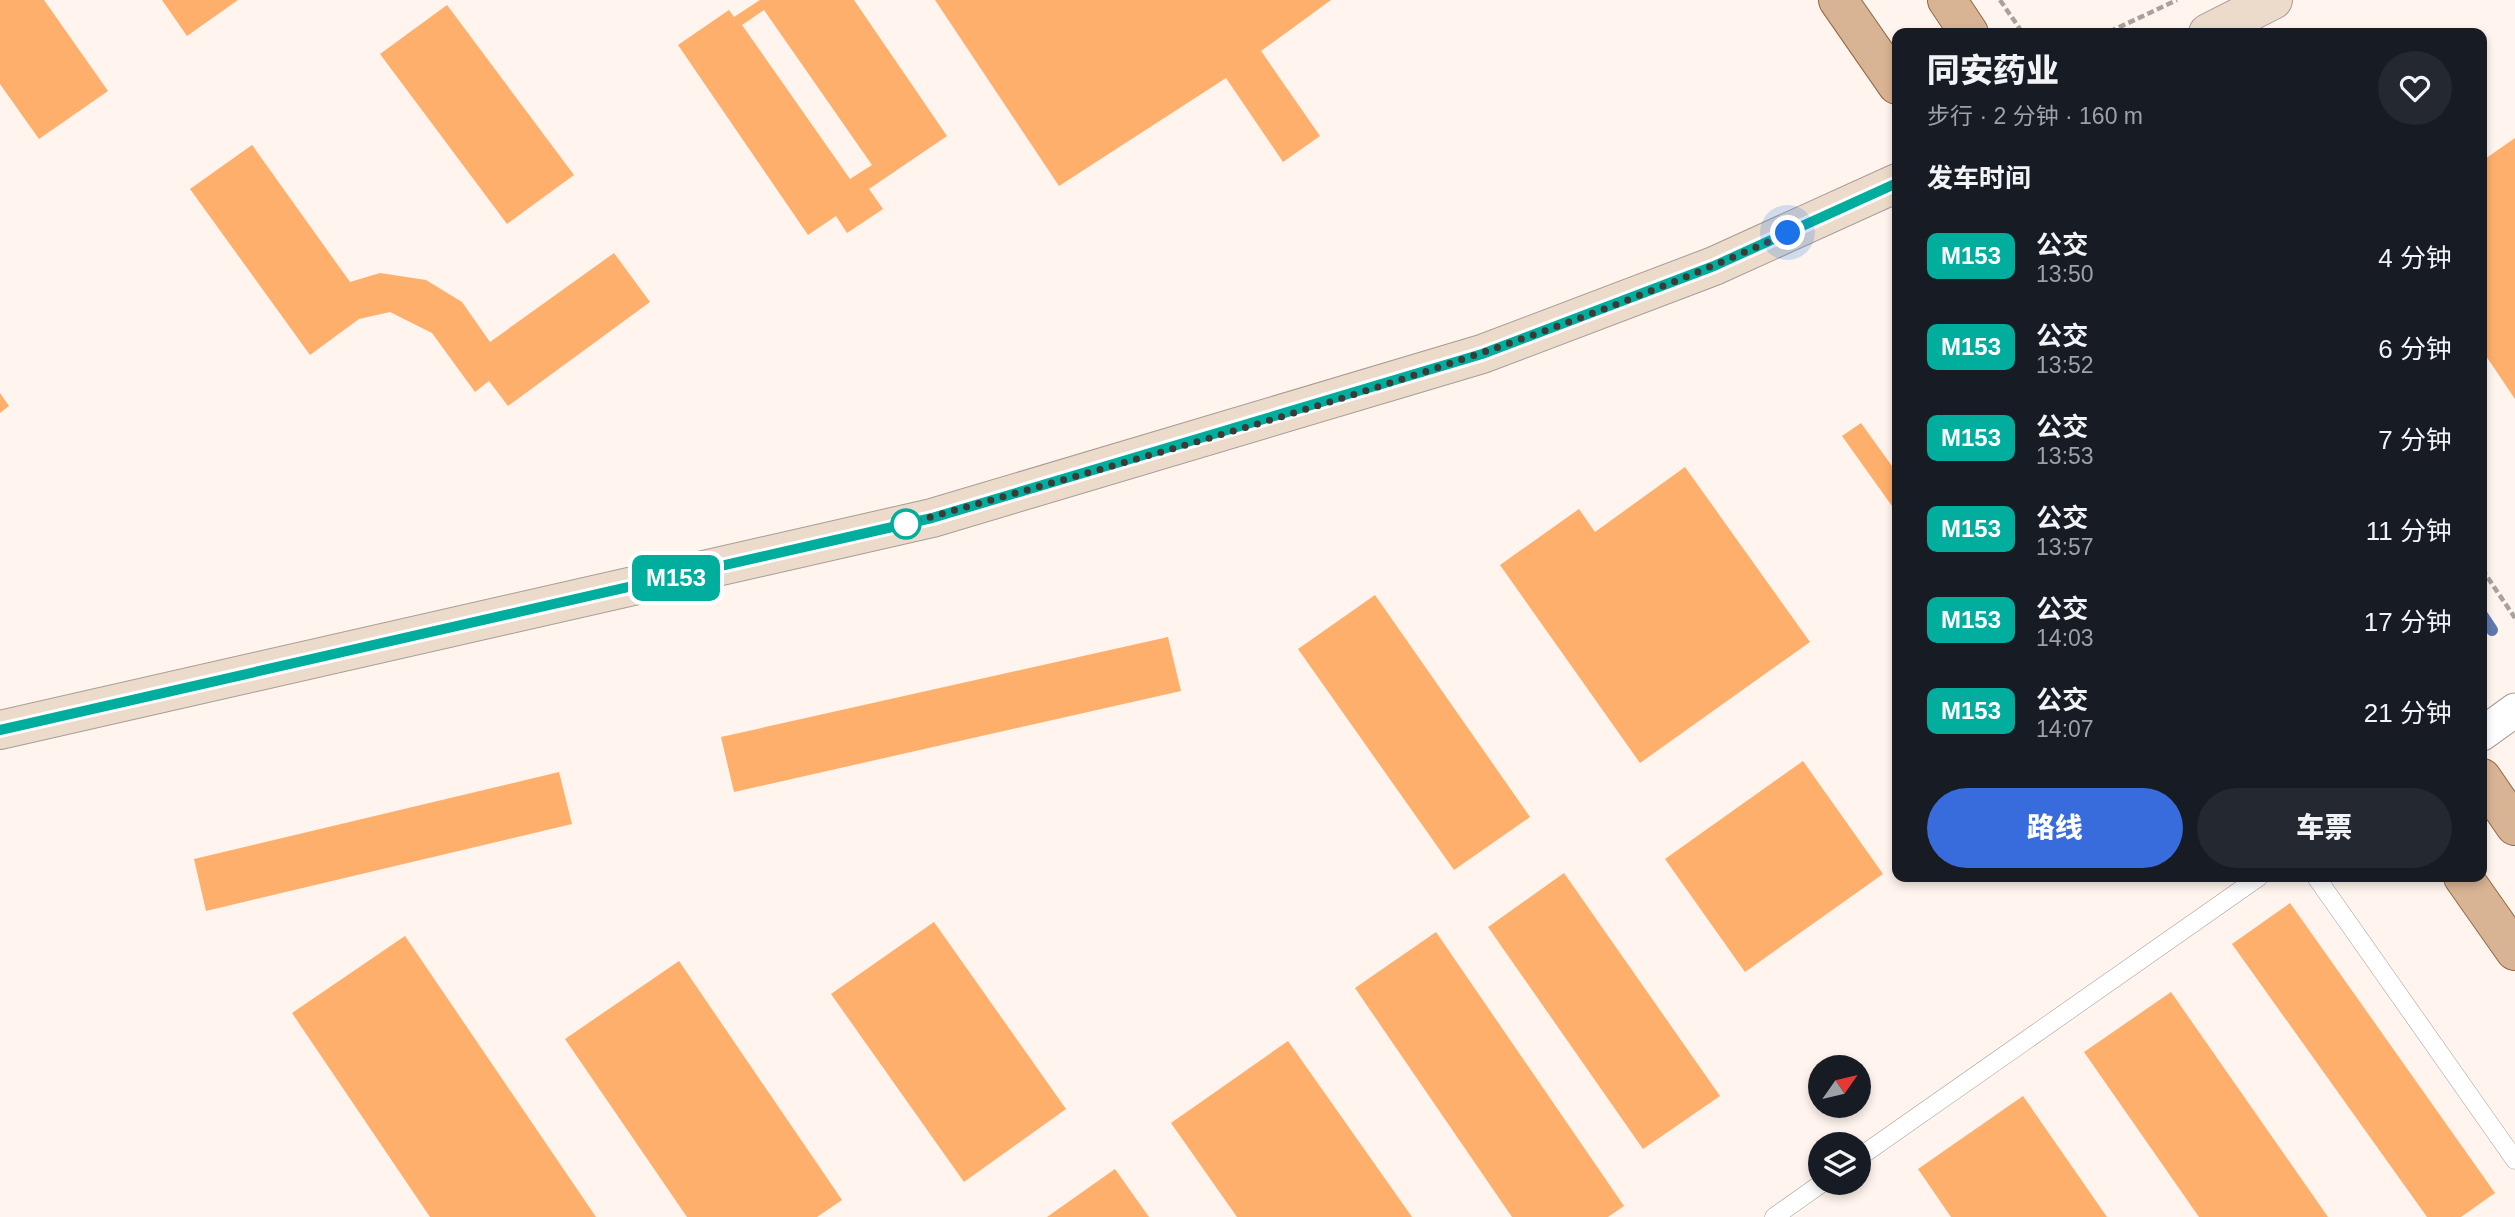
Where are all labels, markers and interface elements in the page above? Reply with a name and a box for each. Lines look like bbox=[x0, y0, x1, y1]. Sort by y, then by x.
button: heart bbox=[2378, 51, 2452, 125]
text: 同安药业 bbox=[1927, 52, 2059, 89]
text: 步行 · 2 分钟 · 160 m bbox=[1927, 103, 2143, 129]
text: 发车时间 bbox=[1927, 163, 2031, 193]
your location bbox=[1770, 215, 1805, 250]
text: 公交 bbox=[2036, 230, 2088, 260]
text: M153 bbox=[1941, 242, 2001, 269]
text: 4 分钟 bbox=[2378, 243, 2452, 273]
text: 13:50 bbox=[2036, 261, 2094, 287]
text: 公交 bbox=[2036, 321, 2088, 351]
text: M153 bbox=[1941, 333, 2001, 360]
text: 6 分钟 bbox=[2378, 334, 2452, 364]
text: 13:52 bbox=[2036, 352, 2094, 378]
text: 公交 bbox=[2036, 412, 2088, 442]
text: M153 bbox=[1941, 424, 2001, 451]
text: 7 分钟 bbox=[2378, 425, 2452, 455]
text: 13:53 bbox=[2036, 443, 2094, 469]
text: 公交 bbox=[2036, 503, 2088, 533]
unlabelled marker bbox=[891, 509, 921, 539]
text: M153 bbox=[1941, 515, 2001, 542]
text: 11 分钟 bbox=[2366, 516, 2452, 546]
text: 13:57 bbox=[2036, 534, 2094, 560]
line badge: M153 bbox=[627, 555, 725, 601]
text: M153 bbox=[646, 564, 706, 591]
text: 公交 bbox=[2036, 594, 2088, 624]
text: M153 bbox=[1941, 606, 2001, 633]
text: 17 分钟 bbox=[2364, 607, 2452, 637]
text: 14:03 bbox=[2036, 625, 2094, 651]
text: 公交 bbox=[2036, 685, 2088, 715]
text: M153 bbox=[1941, 697, 2001, 724]
text: 21 分钟 bbox=[2364, 698, 2452, 728]
text: 14:07 bbox=[2036, 716, 2094, 742]
button: 路线 bbox=[1927, 788, 2183, 868]
button: 车票 bbox=[2197, 788, 2452, 868]
north arrow bbox=[1808, 1055, 1871, 1118]
map controls bbox=[1808, 1055, 1871, 1195]
button: layers bbox=[1808, 1132, 1871, 1195]

